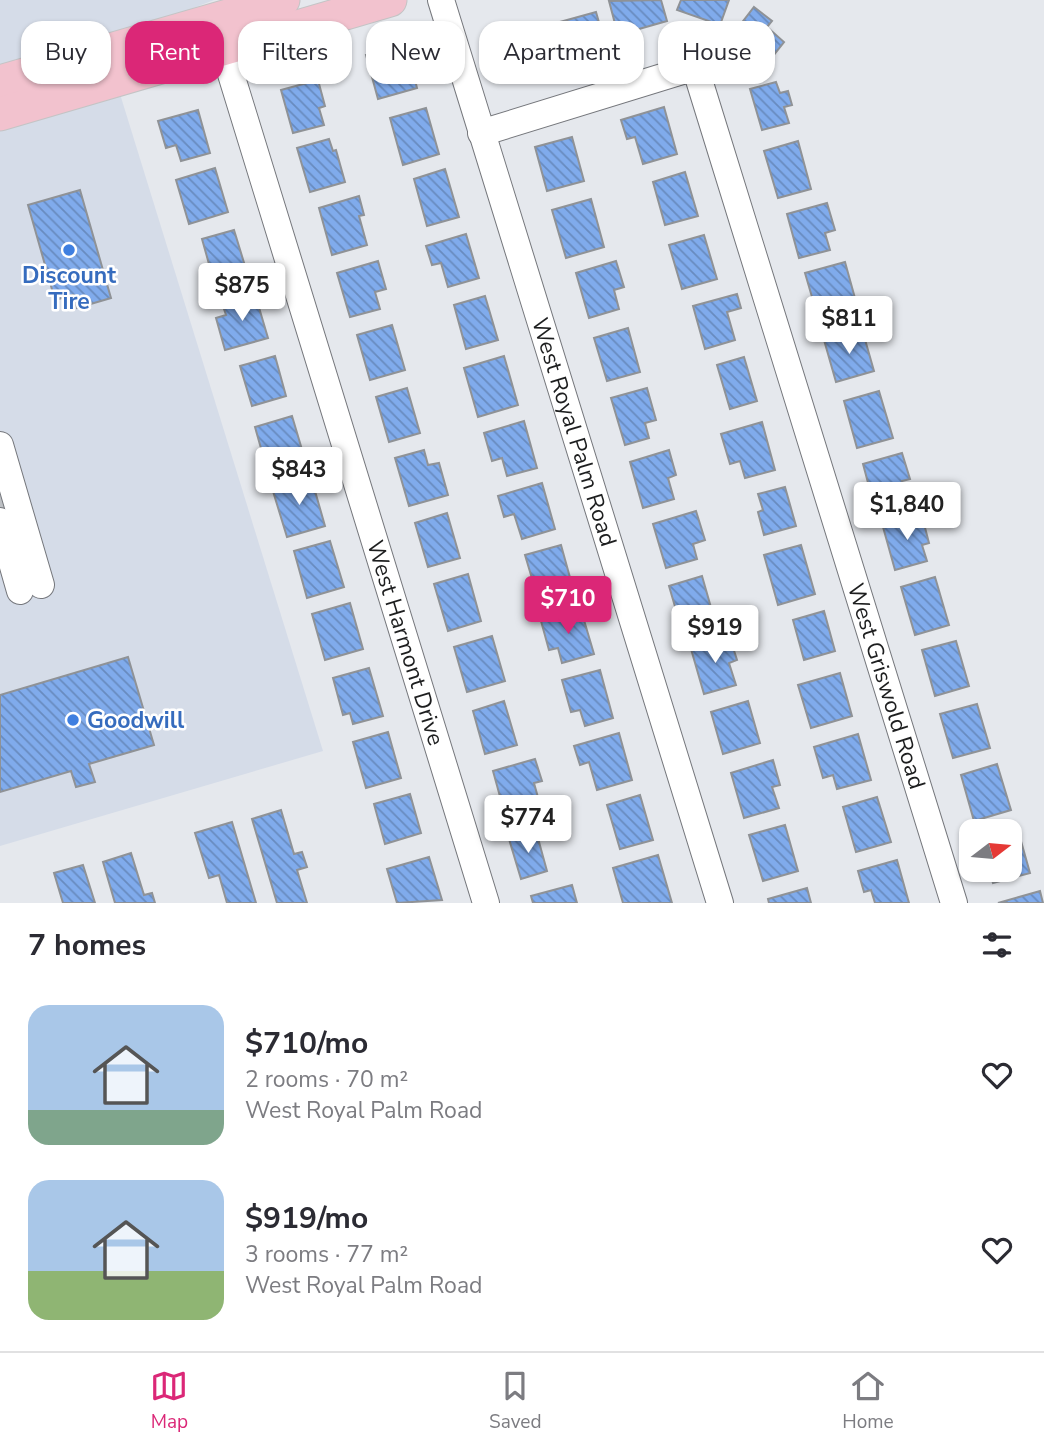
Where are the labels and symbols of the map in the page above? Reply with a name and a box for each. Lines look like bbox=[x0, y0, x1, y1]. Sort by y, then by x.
marker: Discount Tire bbox=[61, 242, 77, 258]
place label: Discount Tire bbox=[22, 260, 116, 317]
pin: $875 bbox=[201, 264, 283, 323]
pin: $811 bbox=[808, 296, 890, 356]
street label: West Royal Palm Road bbox=[524, 314, 624, 550]
pin: $843 bbox=[258, 448, 340, 507]
pin: $1,840 bbox=[850, 482, 964, 542]
street label: West Harmont Drive bbox=[359, 536, 452, 749]
pin: $710 bbox=[527, 576, 609, 636]
street label: West Griswold Road bbox=[840, 579, 933, 793]
pin: $919 bbox=[674, 606, 756, 665]
place label: Goodwill bbox=[87, 705, 185, 736]
marker: Goodwill bbox=[65, 712, 81, 728]
pin: $774 bbox=[487, 796, 569, 855]
north arrow bbox=[959, 819, 1022, 882]

